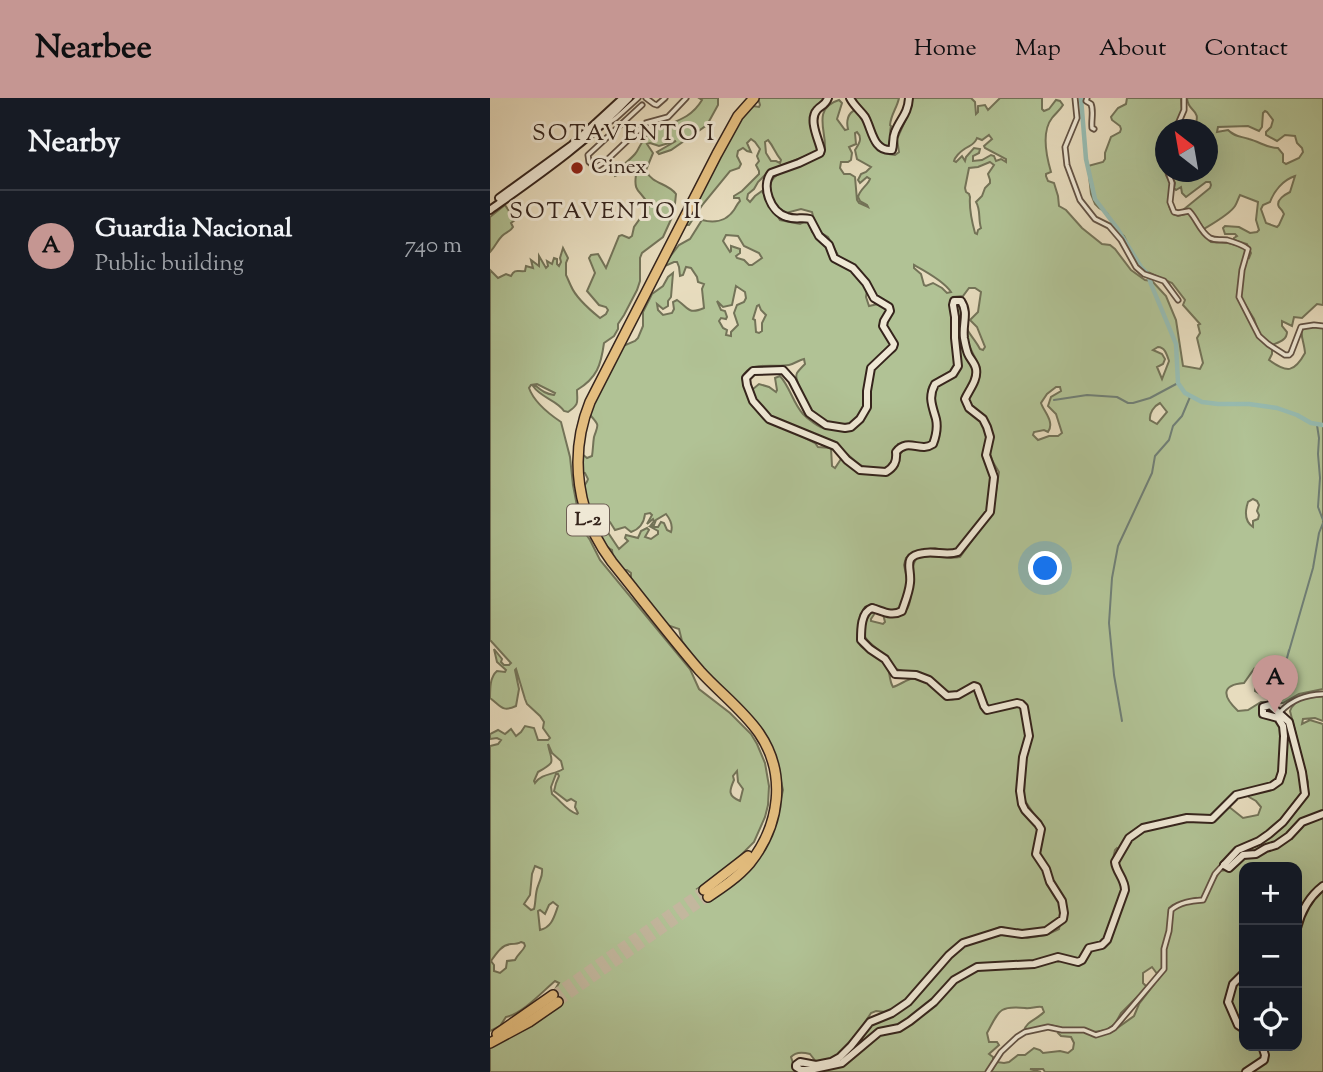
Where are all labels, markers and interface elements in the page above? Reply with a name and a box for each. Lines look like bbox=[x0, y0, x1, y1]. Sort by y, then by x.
text: Nearbee bbox=[35, 25, 152, 73]
text: Home bbox=[914, 32, 977, 66]
text: Map bbox=[1015, 32, 1061, 66]
text: About bbox=[1099, 32, 1166, 66]
text: Contact bbox=[1204, 32, 1288, 66]
district label: SOTAVENTO I bbox=[532, 118, 716, 151]
north arrow bbox=[1155, 119, 1218, 182]
text: Nearby bbox=[28, 122, 120, 165]
place label: Cinex bbox=[591, 153, 647, 183]
marker: Cinex bbox=[569, 160, 585, 176]
district label: SOTAVENTO II bbox=[509, 196, 703, 229]
text: Guardia Nacional bbox=[95, 211, 292, 248]
text: A bbox=[42, 230, 60, 263]
text: 740 m bbox=[405, 230, 462, 263]
text: Public building bbox=[95, 248, 244, 281]
road number: L-2 bbox=[567, 504, 609, 536]
your location bbox=[1028, 551, 1062, 585]
pin: A bbox=[1252, 655, 1298, 713]
map controls bbox=[1239, 862, 1302, 1051]
button: + bbox=[1239, 862, 1302, 925]
button: − bbox=[1239, 925, 1302, 988]
button: locate bbox=[1239, 988, 1302, 1051]

